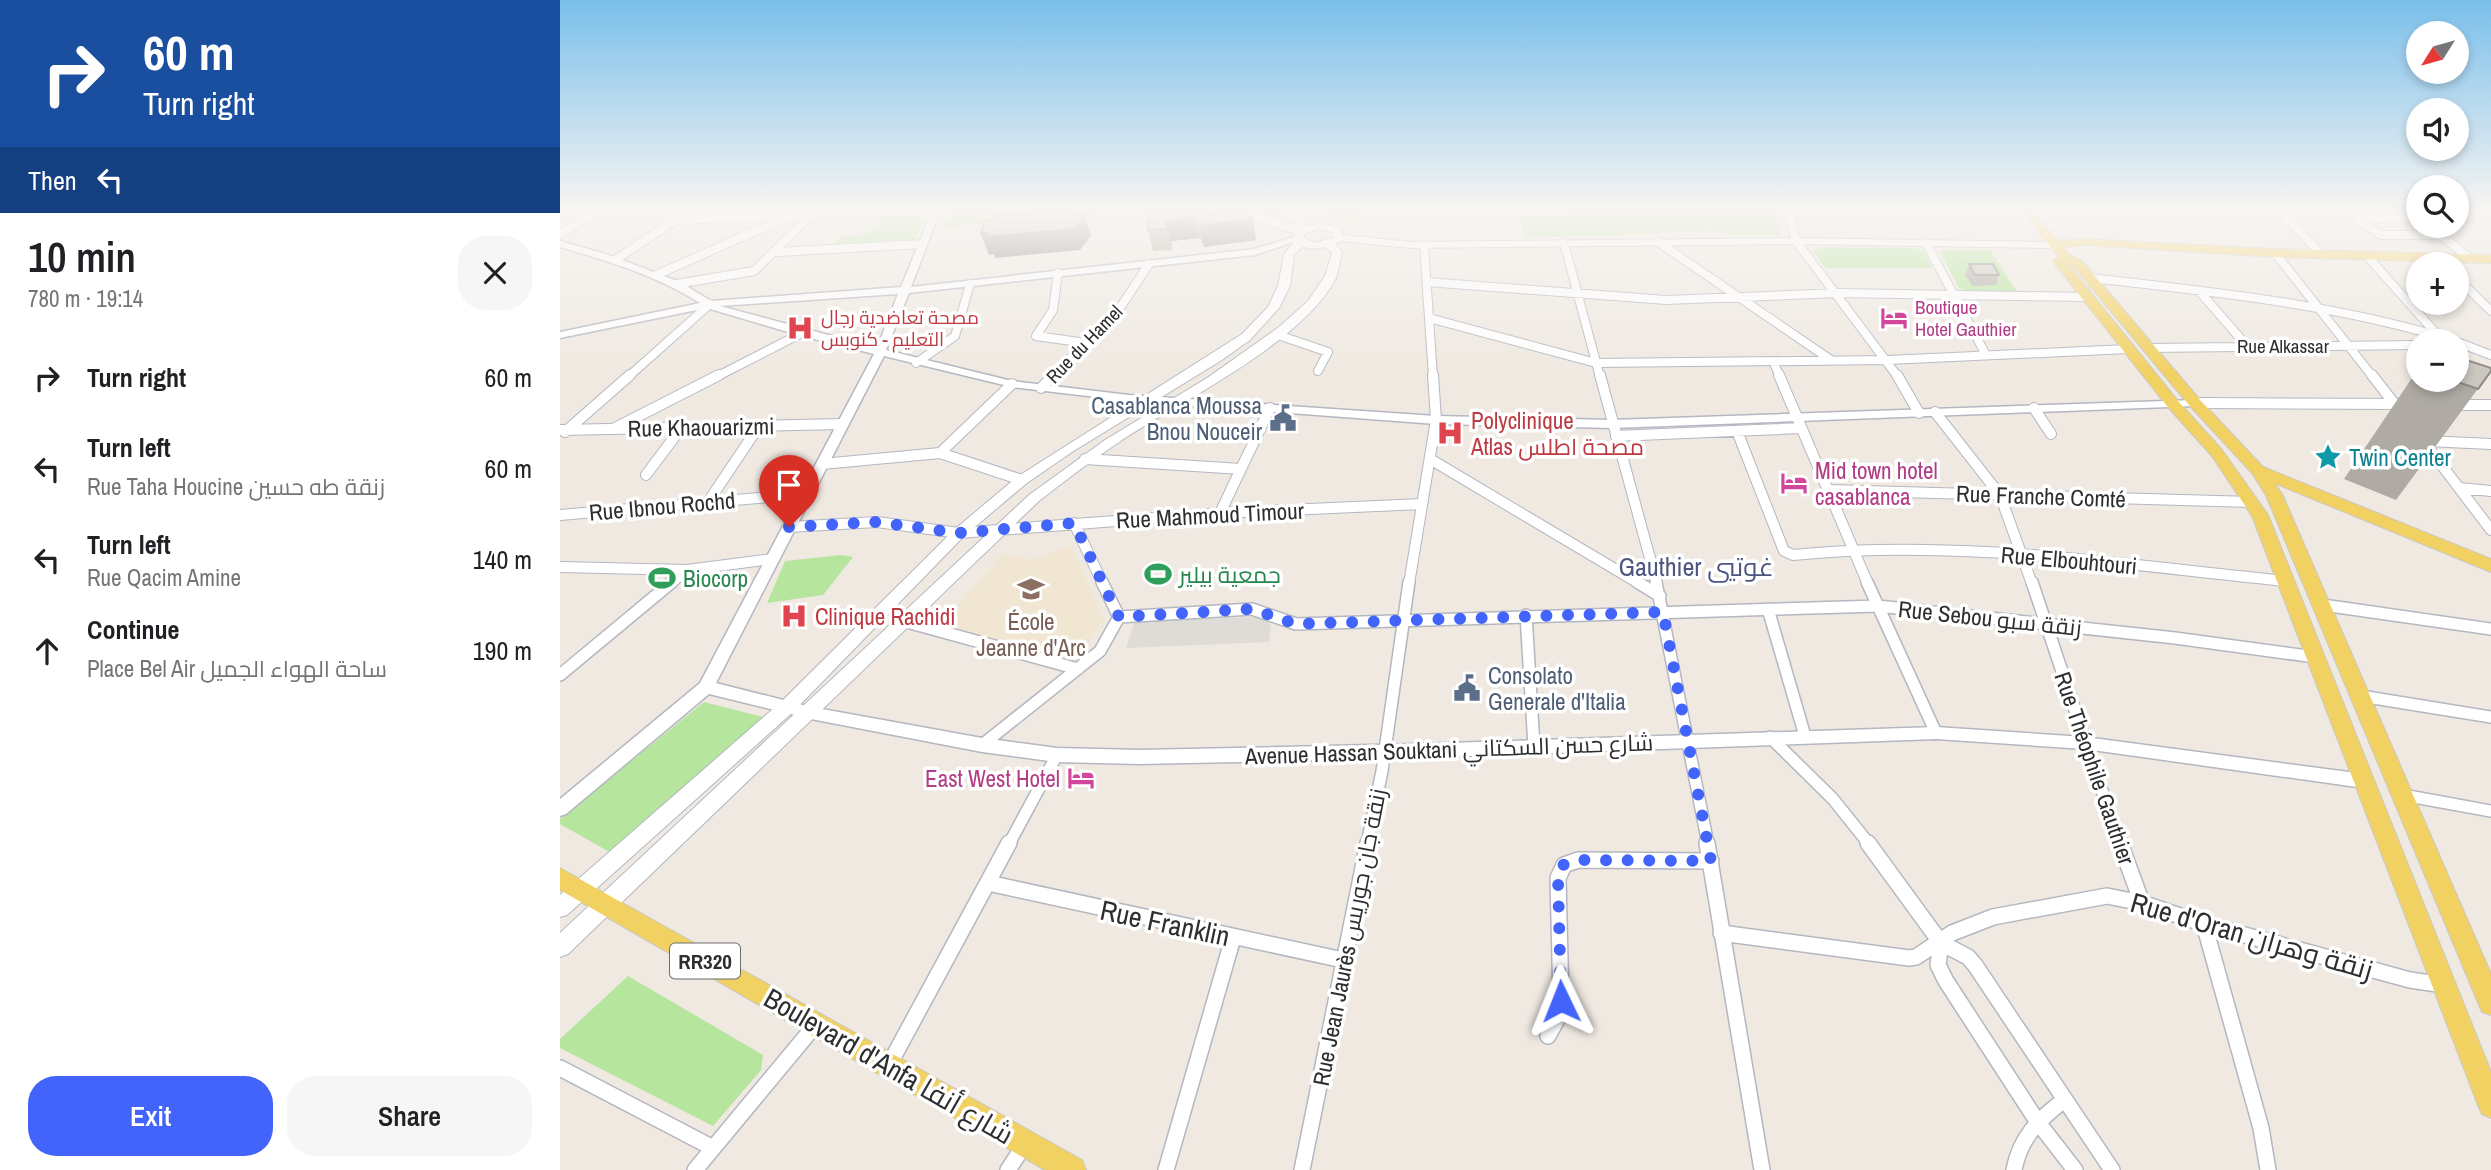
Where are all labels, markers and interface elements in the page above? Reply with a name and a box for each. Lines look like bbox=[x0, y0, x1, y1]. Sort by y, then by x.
text: 60 m bbox=[143, 19, 235, 85]
north arrow bbox=[2406, 21, 2469, 84]
map controls bbox=[2406, 21, 2469, 392]
icon: right bbox=[28, 28, 119, 119]
text: Turn right bbox=[143, 82, 255, 125]
button: sound bbox=[2406, 98, 2469, 161]
icon: left bbox=[91, 161, 129, 199]
text: Then bbox=[28, 163, 77, 198]
button: search bbox=[2406, 175, 2469, 238]
text: 10 min bbox=[28, 229, 136, 285]
button: close bbox=[458, 236, 532, 310]
button: + bbox=[2406, 252, 2469, 315]
text: 780 m · 19:14 bbox=[28, 283, 143, 314]
place label: Boutique Hotel Gauthier bbox=[1915, 294, 2017, 342]
street label: Rue du Hamel bbox=[1040, 299, 1128, 389]
hotel icon: Boutique Hotel Gauthier bbox=[1879, 303, 1909, 333]
place label: مصحة تعاضدية رجال التعليم - كنوبس bbox=[821, 304, 979, 353]
hospital icon: مصحة تعاضدية رجال التعليم - كنوبس bbox=[785, 313, 815, 343]
button: − bbox=[2406, 329, 2469, 392]
street label: Rue Alkassar bbox=[2237, 333, 2330, 359]
icon: right bbox=[28, 359, 66, 397]
text: Turn right bbox=[87, 360, 186, 395]
text: 60 m bbox=[485, 360, 532, 395]
place label: Casablanca Moussa Bnou Nouceir bbox=[1091, 390, 1263, 447]
public building icon: Casablanca Moussa Bnou Nouceir bbox=[1268, 403, 1298, 433]
place label: Polyclinique Atlas مصحة اطلس bbox=[1470, 405, 1644, 462]
street label: Rue Khaouarizmi bbox=[627, 410, 775, 444]
hospital icon: Polyclinique Atlas مصحة اطلس bbox=[1435, 418, 1465, 448]
text: Turn left bbox=[87, 430, 171, 465]
place icon: Twin Center bbox=[2313, 442, 2343, 472]
place label: Twin Center bbox=[2349, 442, 2451, 473]
icon: left bbox=[28, 450, 66, 488]
text: 60 m bbox=[485, 451, 532, 486]
pin bbox=[759, 455, 819, 527]
place label: Mid town hotel casablanca bbox=[1815, 455, 1938, 512]
icon: arrive bbox=[770, 466, 808, 504]
hotel icon: Mid town hotel casablanca bbox=[1779, 468, 1809, 498]
text: Rue Taha Houcine زنقة طه حسين bbox=[87, 471, 385, 502]
street label: Rue Franche Comté bbox=[1956, 478, 2126, 514]
street label: Rue Ibnou Rochd bbox=[588, 484, 736, 528]
street label: Rue Mahmoud Timour bbox=[1115, 495, 1305, 535]
text: Turn left bbox=[87, 527, 171, 562]
street label: Rue Elbouhtouri bbox=[2000, 539, 2138, 581]
icon: left bbox=[28, 541, 66, 579]
text: 140 m bbox=[473, 542, 532, 577]
district label: Gauthier غوتيي bbox=[1618, 549, 1774, 584]
sports icon: جمعية بيلير bbox=[1143, 559, 1173, 589]
place label: جمعية بيلير bbox=[1177, 559, 1281, 590]
text: Rue Qacim Amine bbox=[87, 562, 241, 593]
sports icon: Biocorp bbox=[647, 563, 677, 593]
place label: Biocorp bbox=[683, 563, 748, 594]
school or university icon: École Jeanne d'Arc bbox=[1016, 574, 1046, 604]
street label: Rue Sebou زنقة سبو bbox=[1897, 593, 2083, 643]
hospital icon: Clinique Rachidi bbox=[779, 601, 809, 631]
place label: Clinique Rachidi bbox=[815, 601, 955, 632]
place label: École Jeanne d'Arc bbox=[976, 606, 1086, 663]
text: Continue bbox=[87, 612, 179, 647]
icon: ahead bbox=[28, 632, 66, 670]
text: 190 m bbox=[473, 633, 532, 668]
text: Place Bel Air ساحة الهواء الجميل bbox=[87, 653, 387, 684]
place label: Consolato Generale d'Italia bbox=[1488, 660, 1626, 717]
street label: Rue Théophile Gauthier bbox=[2047, 667, 2143, 869]
public building icon: Consolato Generale d'Italia bbox=[1452, 673, 1482, 703]
street label: Avenue Hassan Souktani شارع حسن السكتاني bbox=[1243, 726, 1654, 775]
place label: East West Hotel bbox=[925, 763, 1060, 794]
hotel icon: East West Hotel bbox=[1066, 763, 1096, 793]
street label: Rue Jean Jaurès زنقة جان جوريس bbox=[1305, 786, 1393, 1088]
street label: Rue d'Oran زنقة وهران bbox=[2126, 883, 2378, 989]
street label: Rue Franklin bbox=[1097, 891, 1233, 955]
road number: RR320 bbox=[670, 944, 740, 978]
position arrow bbox=[1524, 964, 1598, 1038]
street label: Boulevard d'Anfa شارع أنفا bbox=[757, 979, 1021, 1153]
button: Exit bbox=[28, 1076, 273, 1156]
button: Share bbox=[287, 1076, 532, 1156]

